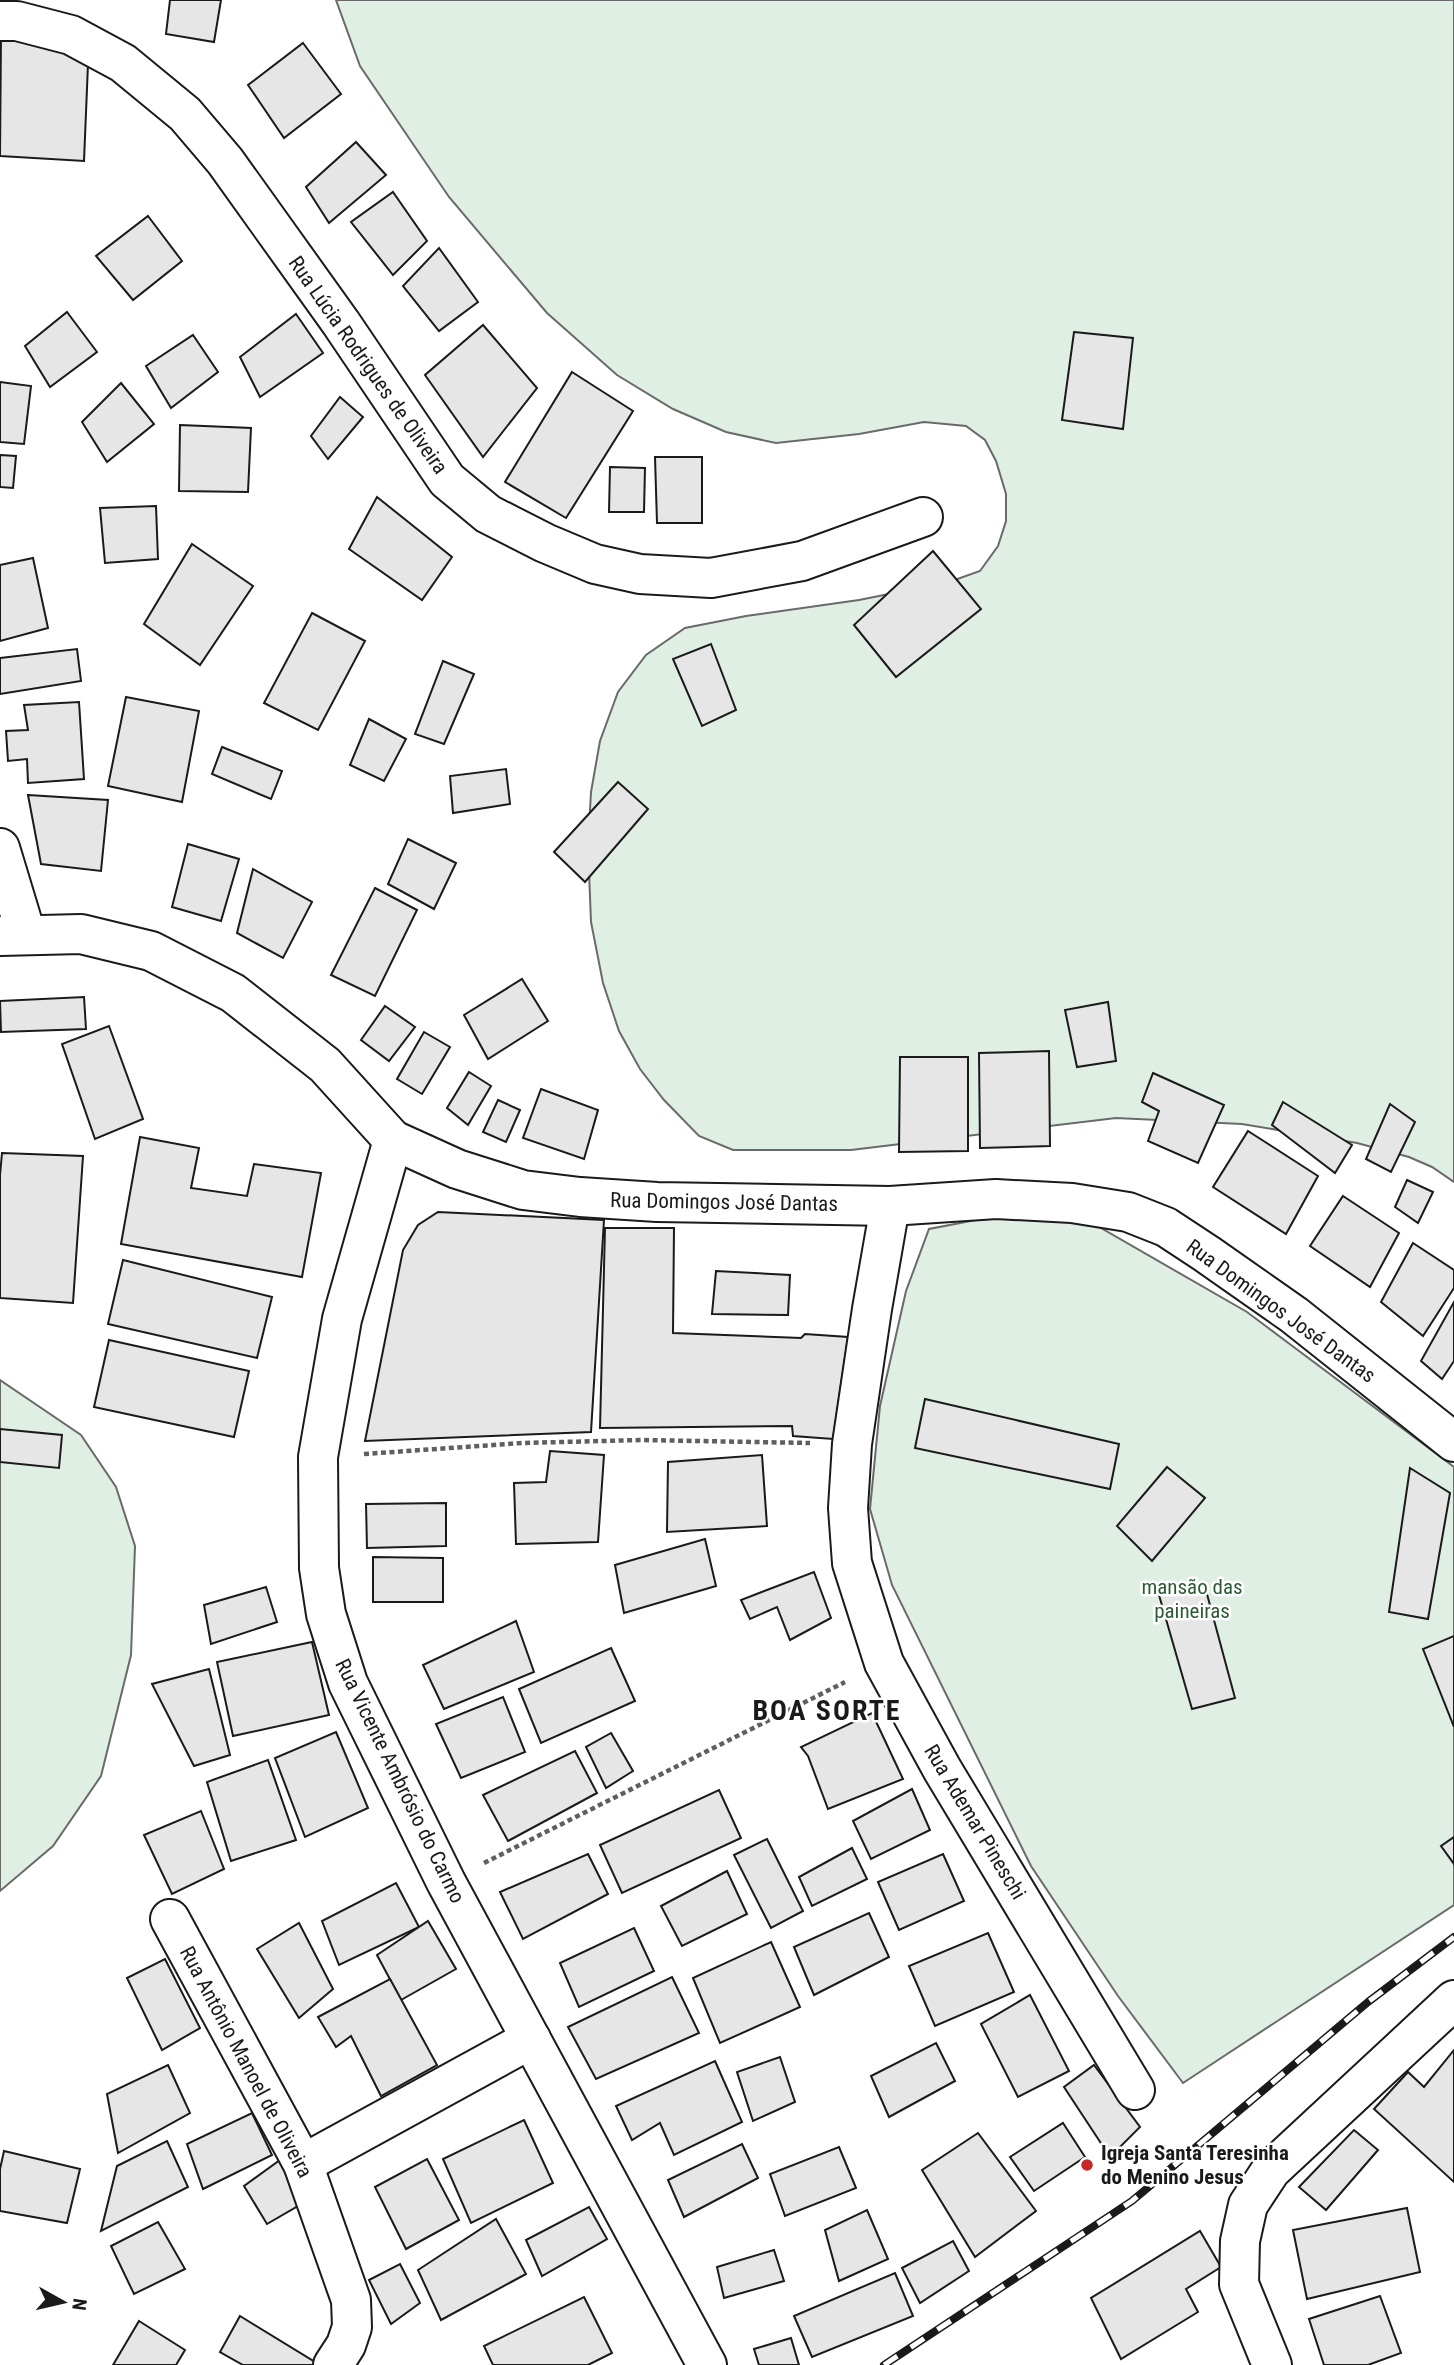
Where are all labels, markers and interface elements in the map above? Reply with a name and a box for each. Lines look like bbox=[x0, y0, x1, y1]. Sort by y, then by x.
street label: Rua Lúcia Rodrigues de Oliveira bbox=[284, 252, 452, 478]
street label: Rua Domingos José Dantas bbox=[610, 1188, 838, 1216]
street label: Rua Domingos José Dantas bbox=[1182, 1234, 1380, 1388]
park label: mansão das paineiras bbox=[1141, 1575, 1243, 1623]
street label: Rua Vicente Ambrósio do Carmo bbox=[330, 1655, 470, 1907]
district label: BOA SORTE bbox=[752, 1694, 902, 1727]
street label: Rua Ademar Pineschi bbox=[919, 1740, 1031, 1904]
street label: Rua Antônio Manoel de Oliveira bbox=[175, 1942, 317, 2182]
place label: Igreja Santa Teresinha do Menino Jesus bbox=[1101, 2141, 1289, 2189]
marker: Igreja Santa Teresinha do Menino Jesus bbox=[1079, 2157, 1095, 2173]
north arrow bbox=[28, 2267, 98, 2337]
text: N bbox=[67, 2297, 92, 2312]

